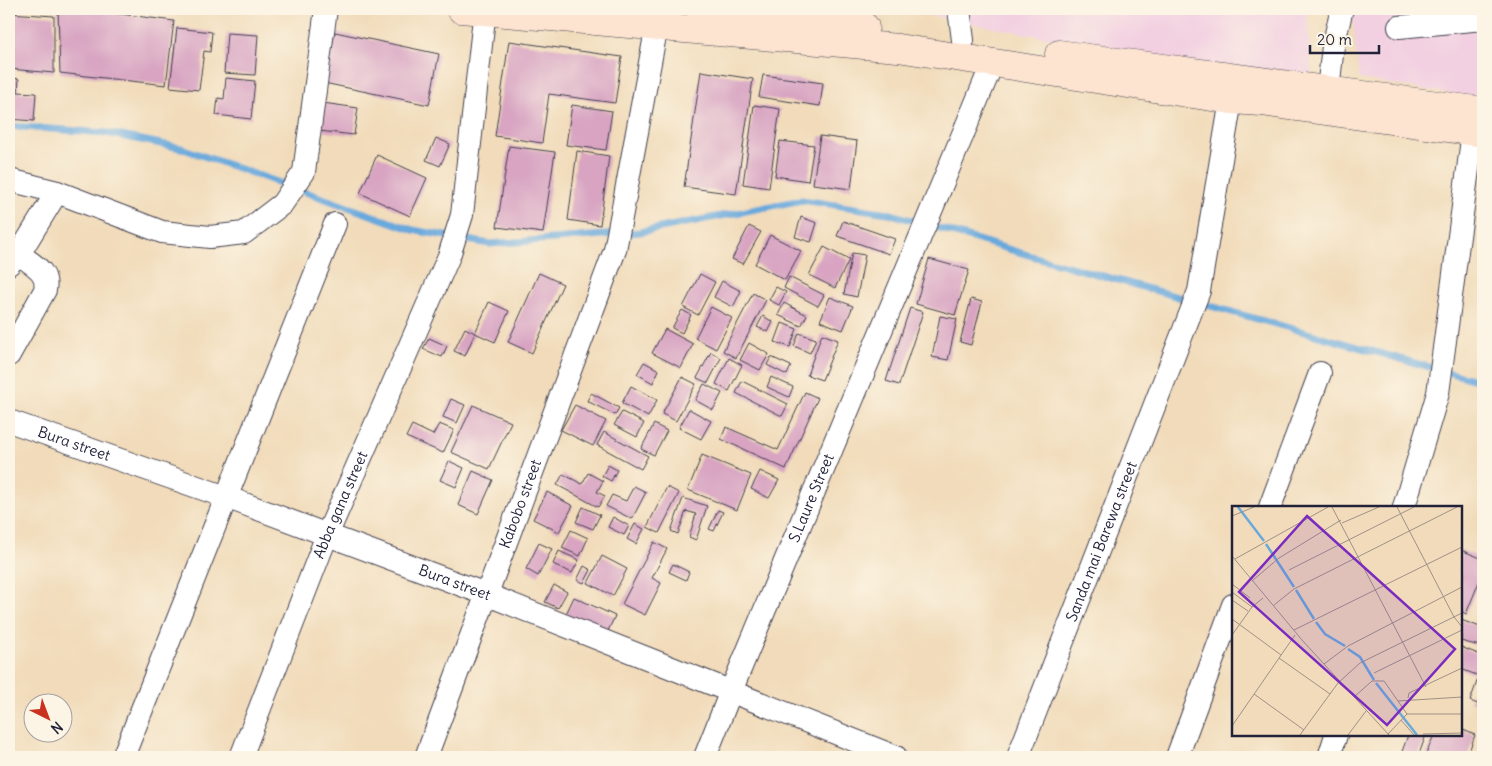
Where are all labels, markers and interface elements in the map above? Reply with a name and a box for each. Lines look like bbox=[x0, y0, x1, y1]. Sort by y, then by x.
scale bar bbox=[1310, 22, 1378, 54]
text: 20 m bbox=[1317, 30, 1352, 49]
street label: Bura street bbox=[36, 422, 113, 465]
street label: Abba gana street bbox=[309, 448, 371, 561]
street label: S.Laure Street bbox=[784, 451, 838, 545]
street label: Kabobo street bbox=[495, 457, 545, 551]
street label: Sanda mai Barewa street bbox=[1061, 459, 1141, 624]
inset map bbox=[1232, 506, 1462, 736]
street label: Bura street bbox=[416, 560, 493, 604]
north arrow bbox=[22, 694, 72, 744]
text: N bbox=[47, 718, 66, 738]

